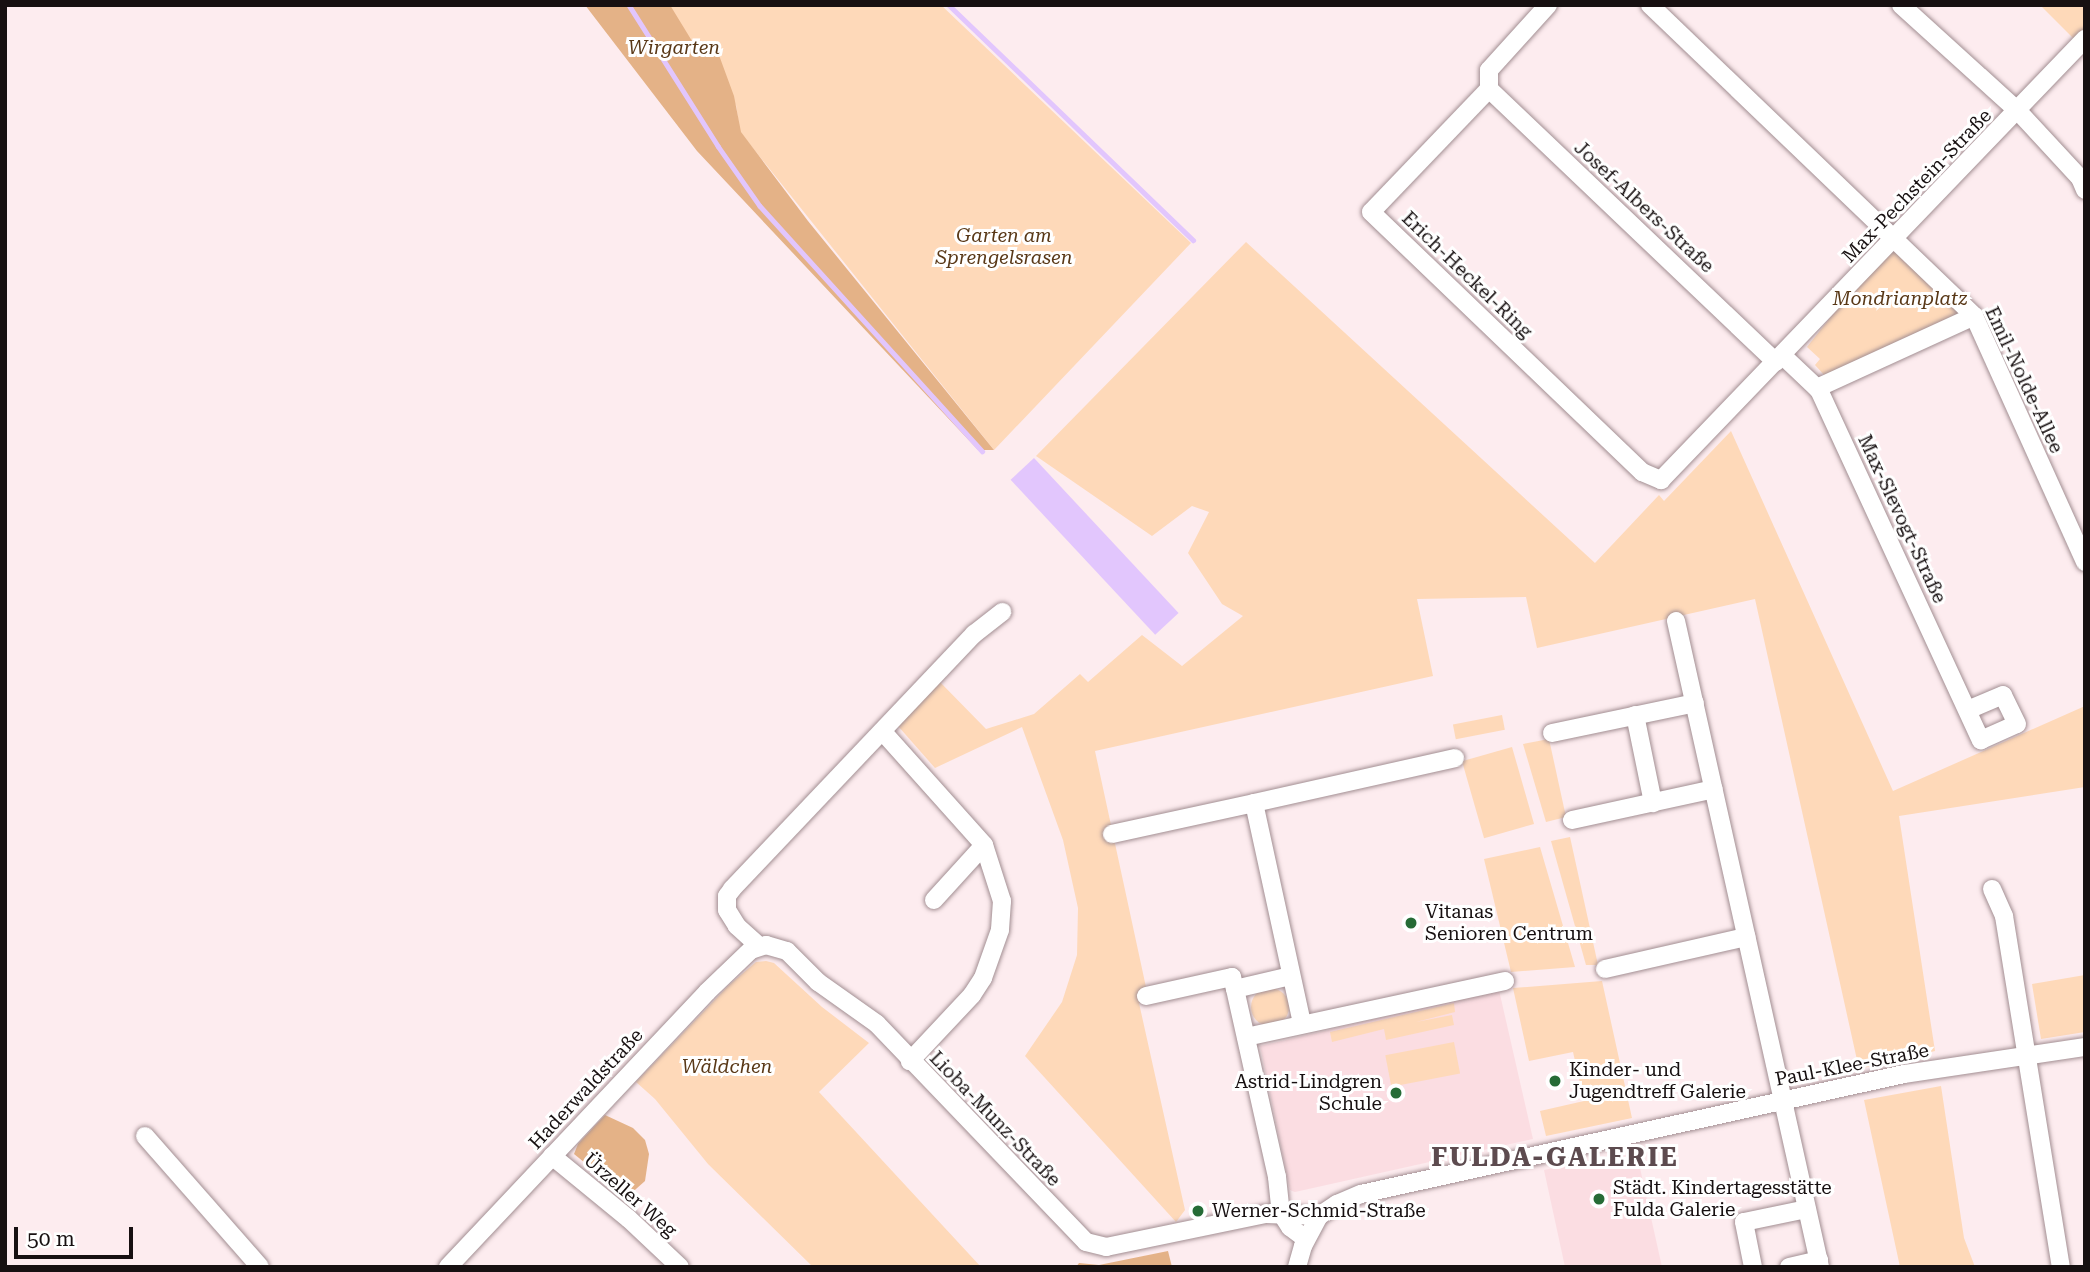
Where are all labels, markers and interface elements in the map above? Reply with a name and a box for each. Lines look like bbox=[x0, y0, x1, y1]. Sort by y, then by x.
park label: Wirgarten bbox=[628, 37, 720, 59]
street label: Max-Pechstein-Straße bbox=[1838, 104, 1996, 268]
street label: Josef-Albers-Straße bbox=[1569, 136, 1719, 278]
street label: Erich-Heckel-Ring bbox=[1397, 207, 1537, 343]
park label: Garten am Sprengelsrasen bbox=[936, 225, 1072, 269]
park label: Mondrianplatz bbox=[1833, 288, 1967, 310]
street label: Emil-Nolde-Allee bbox=[1980, 303, 2068, 457]
street label: Max-Slevogt-Straße bbox=[1853, 431, 1951, 607]
place label: Vitanas Senioren Centrum bbox=[1425, 901, 1593, 945]
marker: Vitanas Senioren Centrum bbox=[1403, 915, 1419, 931]
street label: Haderwaldstraße bbox=[524, 1024, 648, 1154]
street label: Paul-Klee-Straße bbox=[1773, 1039, 1931, 1091]
street label: Lioba-Munz-Straße bbox=[925, 1047, 1065, 1191]
park label: Wäldchen bbox=[682, 1056, 772, 1078]
place label: Kinder- und Jugendtreff Galerie bbox=[1569, 1059, 1746, 1103]
place label: Astrid-Lindgren Schule bbox=[1235, 1071, 1382, 1115]
marker: Kinder- und Jugendtreff Galerie bbox=[1547, 1073, 1563, 1089]
marker: Astrid-Lindgren Schule bbox=[1388, 1085, 1404, 1101]
district label: FULDA-GALERIE bbox=[1433, 1142, 1677, 1174]
street label: Ürzeller Weg bbox=[579, 1148, 681, 1242]
place label: Städt. Kindertagesstätte Fulda Galerie bbox=[1613, 1177, 1832, 1221]
marker: Städt. Kindertagesstätte Fulda Galerie bbox=[1591, 1191, 1607, 1207]
place label: Werner-Schmid-Straße bbox=[1212, 1200, 1426, 1222]
marker: Werner-Schmid-Straße bbox=[1190, 1203, 1206, 1219]
scale bar bbox=[18, 1212, 136, 1256]
text: 50 m bbox=[27, 1227, 75, 1251]

